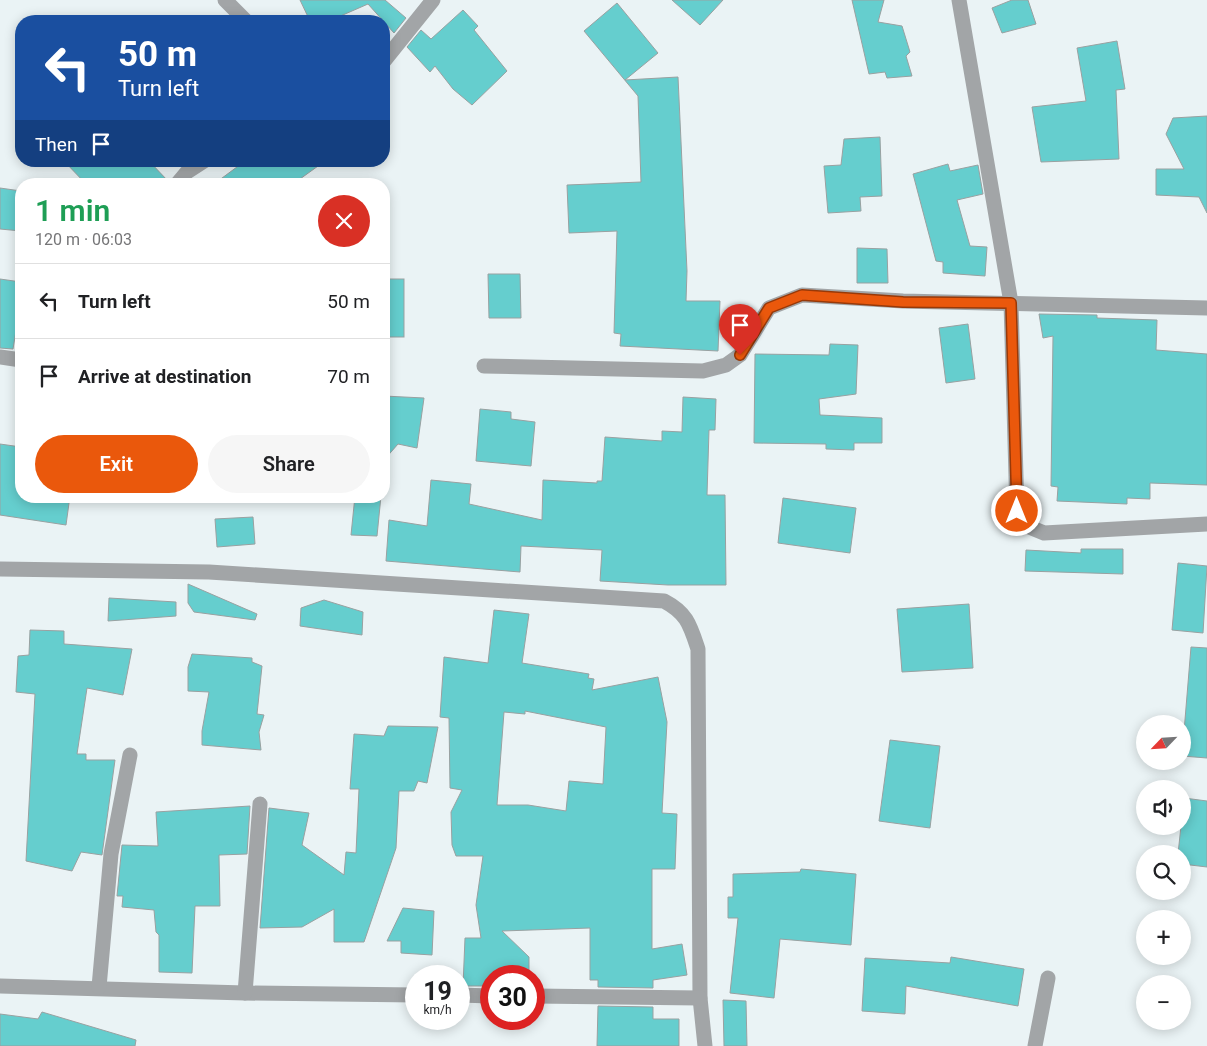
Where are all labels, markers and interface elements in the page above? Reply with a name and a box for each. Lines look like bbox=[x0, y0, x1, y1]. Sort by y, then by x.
text: 50 m bbox=[118, 34, 197, 75]
icon: left bbox=[35, 35, 100, 100]
text: Turn left bbox=[118, 76, 199, 101]
icon: arrive bbox=[87, 130, 115, 158]
text: Then bbox=[35, 133, 77, 156]
text: 1 min bbox=[35, 193, 110, 228]
button: close bbox=[318, 195, 370, 247]
text: 120 m · 06:03 bbox=[35, 230, 132, 249]
icon: left bbox=[35, 287, 63, 315]
text: Turn left bbox=[78, 290, 151, 313]
text: 50 m bbox=[327, 290, 370, 313]
pin bbox=[719, 304, 761, 355]
icon: arrive bbox=[726, 311, 754, 339]
icon: arrive bbox=[35, 362, 63, 390]
text: Arrive at destination bbox=[78, 365, 251, 388]
text: 70 m bbox=[327, 365, 370, 388]
button: Exit bbox=[35, 435, 198, 493]
button: Share bbox=[208, 435, 370, 493]
position arrow bbox=[990, 484, 1042, 536]
north arrow bbox=[1136, 715, 1191, 770]
map controls bbox=[1136, 715, 1191, 1030]
button: sound bbox=[1136, 780, 1191, 835]
button: search bbox=[1136, 845, 1191, 900]
button: + bbox=[1136, 910, 1191, 965]
speed limit sign: 30 bbox=[480, 965, 545, 1030]
button: − bbox=[1136, 975, 1191, 1030]
text: 19 bbox=[423, 977, 452, 1006]
text: km/h bbox=[423, 1003, 452, 1017]

